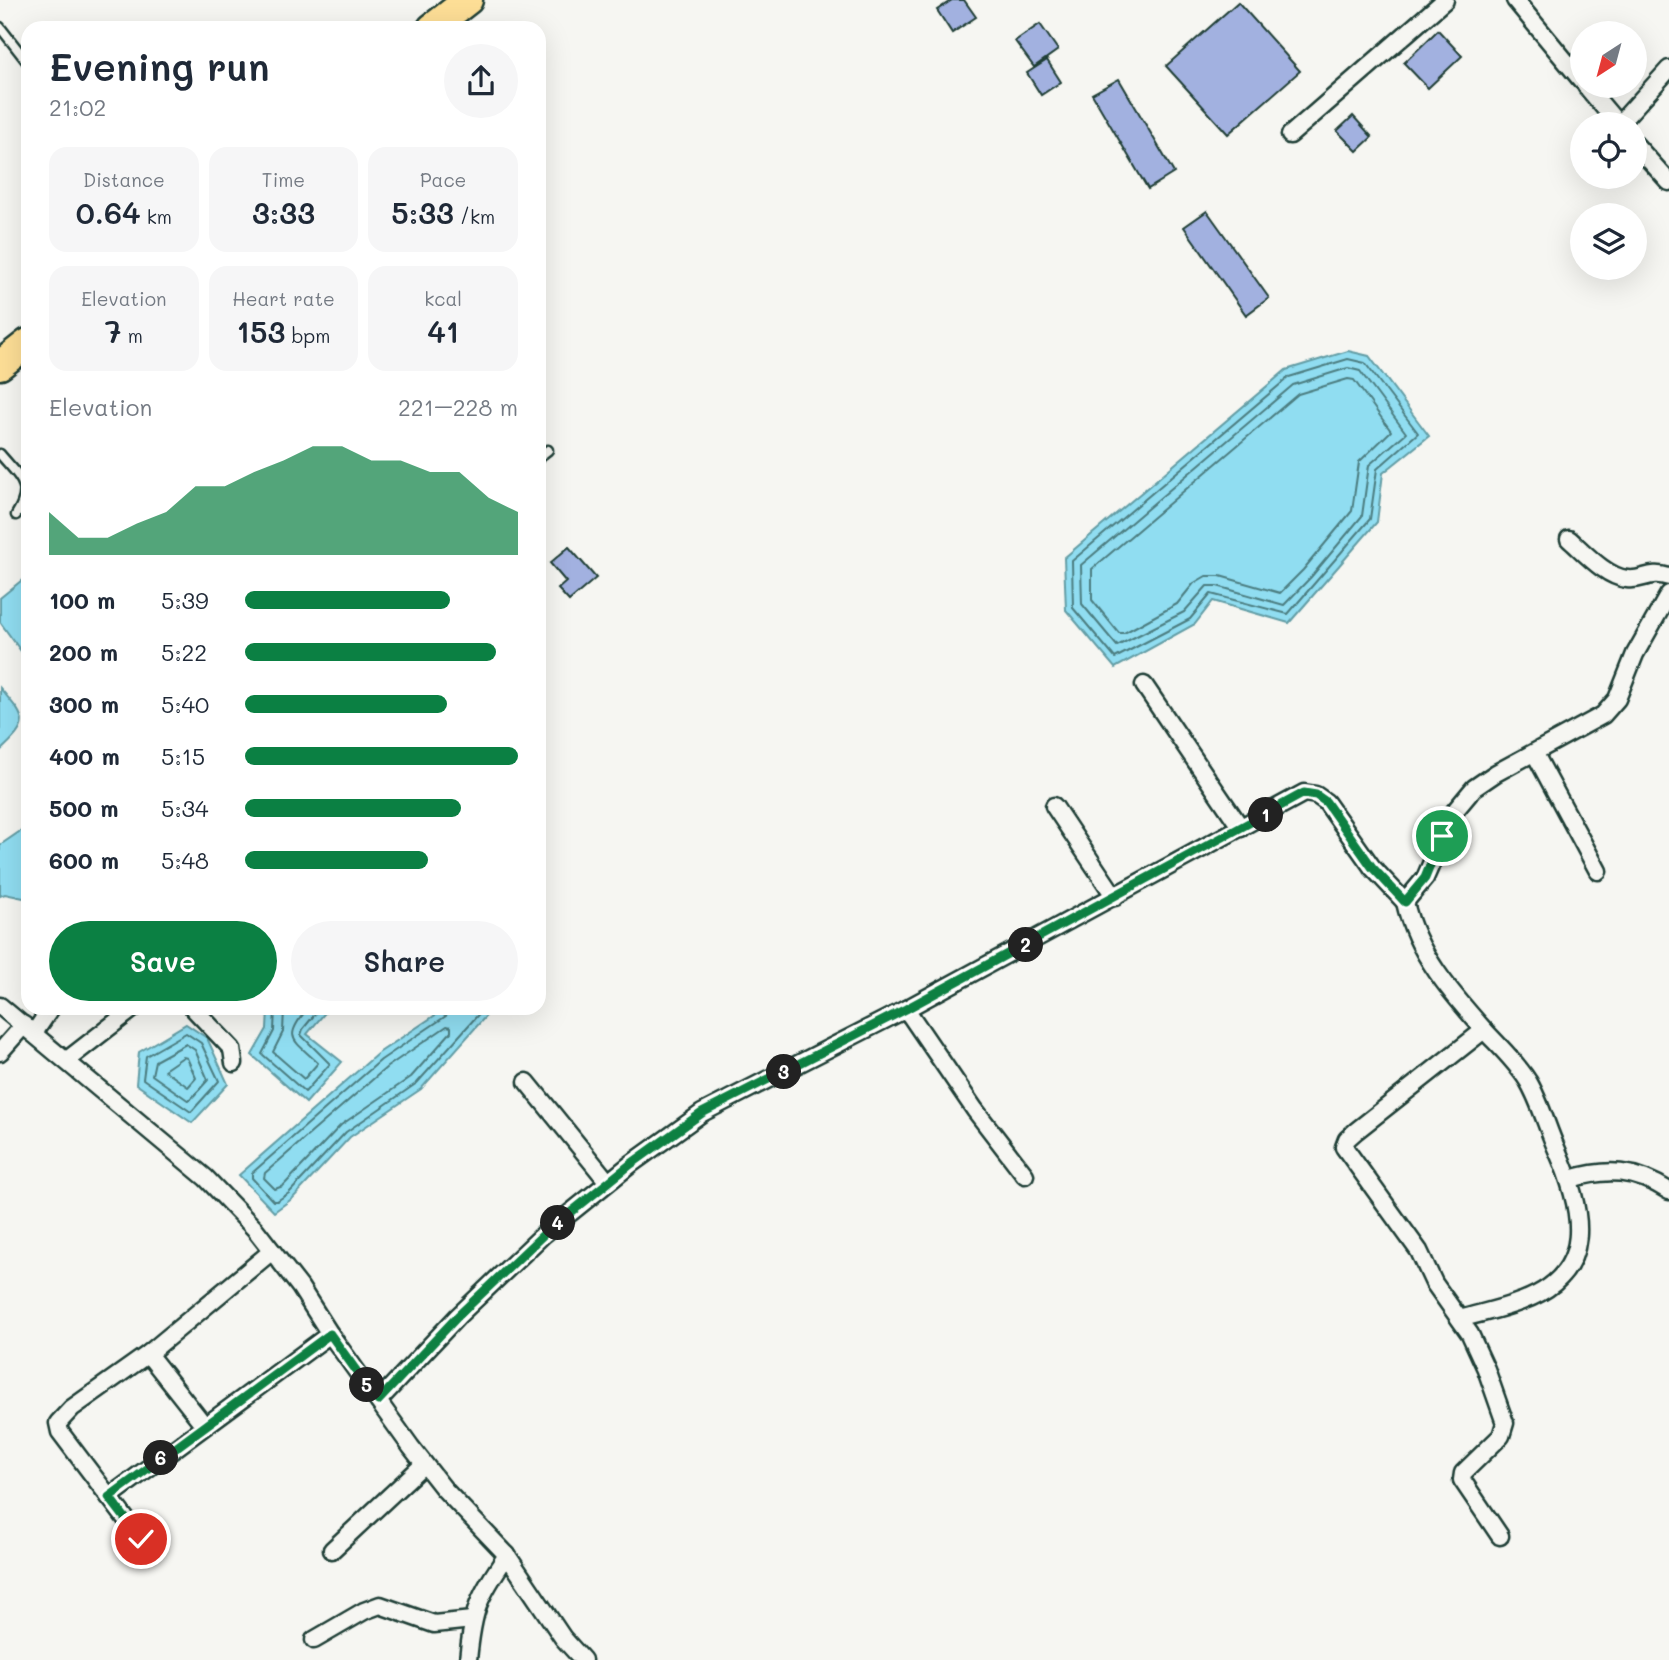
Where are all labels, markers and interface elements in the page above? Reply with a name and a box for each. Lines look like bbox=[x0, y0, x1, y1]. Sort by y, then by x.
north arrow bbox=[1570, 21, 1647, 98]
map controls bbox=[1570, 21, 1647, 280]
text: Evening run bbox=[49, 41, 270, 91]
button: share bbox=[444, 44, 518, 118]
text: 21:02 bbox=[49, 92, 106, 122]
button: locate bbox=[1570, 112, 1647, 189]
text: Distance bbox=[83, 167, 165, 192]
text: Time bbox=[262, 167, 305, 192]
text: Pace bbox=[420, 167, 466, 192]
text: 0.64 bbox=[76, 192, 141, 232]
text: 3:33 bbox=[252, 192, 315, 232]
text: 5:33 bbox=[391, 192, 454, 232]
button: layers bbox=[1570, 203, 1647, 280]
text: km bbox=[141, 204, 172, 229]
text: /km bbox=[454, 204, 495, 229]
text: Elevation bbox=[81, 286, 166, 311]
text: Heart rate bbox=[232, 286, 335, 311]
text: kcal bbox=[424, 286, 462, 311]
text: 7 bbox=[105, 311, 122, 351]
text: 153 bbox=[237, 311, 285, 351]
text: 41 bbox=[427, 311, 459, 351]
text: m bbox=[122, 323, 143, 348]
text: bpm bbox=[285, 323, 330, 348]
text: Elevation bbox=[49, 392, 152, 422]
text: 221–228 m bbox=[398, 392, 518, 422]
text: 100 m bbox=[49, 585, 115, 615]
text: 5:39 bbox=[161, 585, 209, 615]
text: 200 m bbox=[49, 637, 118, 667]
text: 5:22 bbox=[161, 637, 207, 667]
text: 300 m bbox=[49, 689, 119, 719]
text: 5:40 bbox=[161, 689, 209, 719]
text: 400 m bbox=[49, 741, 120, 771]
text: 5:15 bbox=[161, 741, 205, 771]
text: 500 m bbox=[49, 793, 119, 823]
text: 5:34 bbox=[161, 793, 209, 823]
pin: 1 bbox=[1248, 798, 1284, 832]
text: 1 bbox=[1261, 802, 1270, 827]
pin bbox=[1412, 806, 1472, 866]
icon: arrive bbox=[1423, 817, 1461, 855]
text: 600 m bbox=[49, 845, 119, 875]
text: 5:48 bbox=[161, 845, 209, 875]
button: Save bbox=[49, 921, 277, 1001]
button: Share bbox=[291, 921, 518, 1001]
pin: 2 bbox=[1009, 928, 1044, 962]
text: 2 bbox=[1020, 932, 1031, 957]
pin: 3 bbox=[766, 1054, 802, 1090]
text: 3 bbox=[778, 1059, 789, 1084]
pin: 4 bbox=[540, 1206, 576, 1240]
text: 4 bbox=[551, 1210, 564, 1235]
pin: 5 bbox=[350, 1368, 384, 1402]
text: 5 bbox=[361, 1372, 372, 1397]
pin: 6 bbox=[144, 1440, 178, 1476]
text: 6 bbox=[155, 1445, 166, 1470]
pin bbox=[111, 1509, 171, 1569]
icon: check bbox=[122, 1520, 160, 1558]

